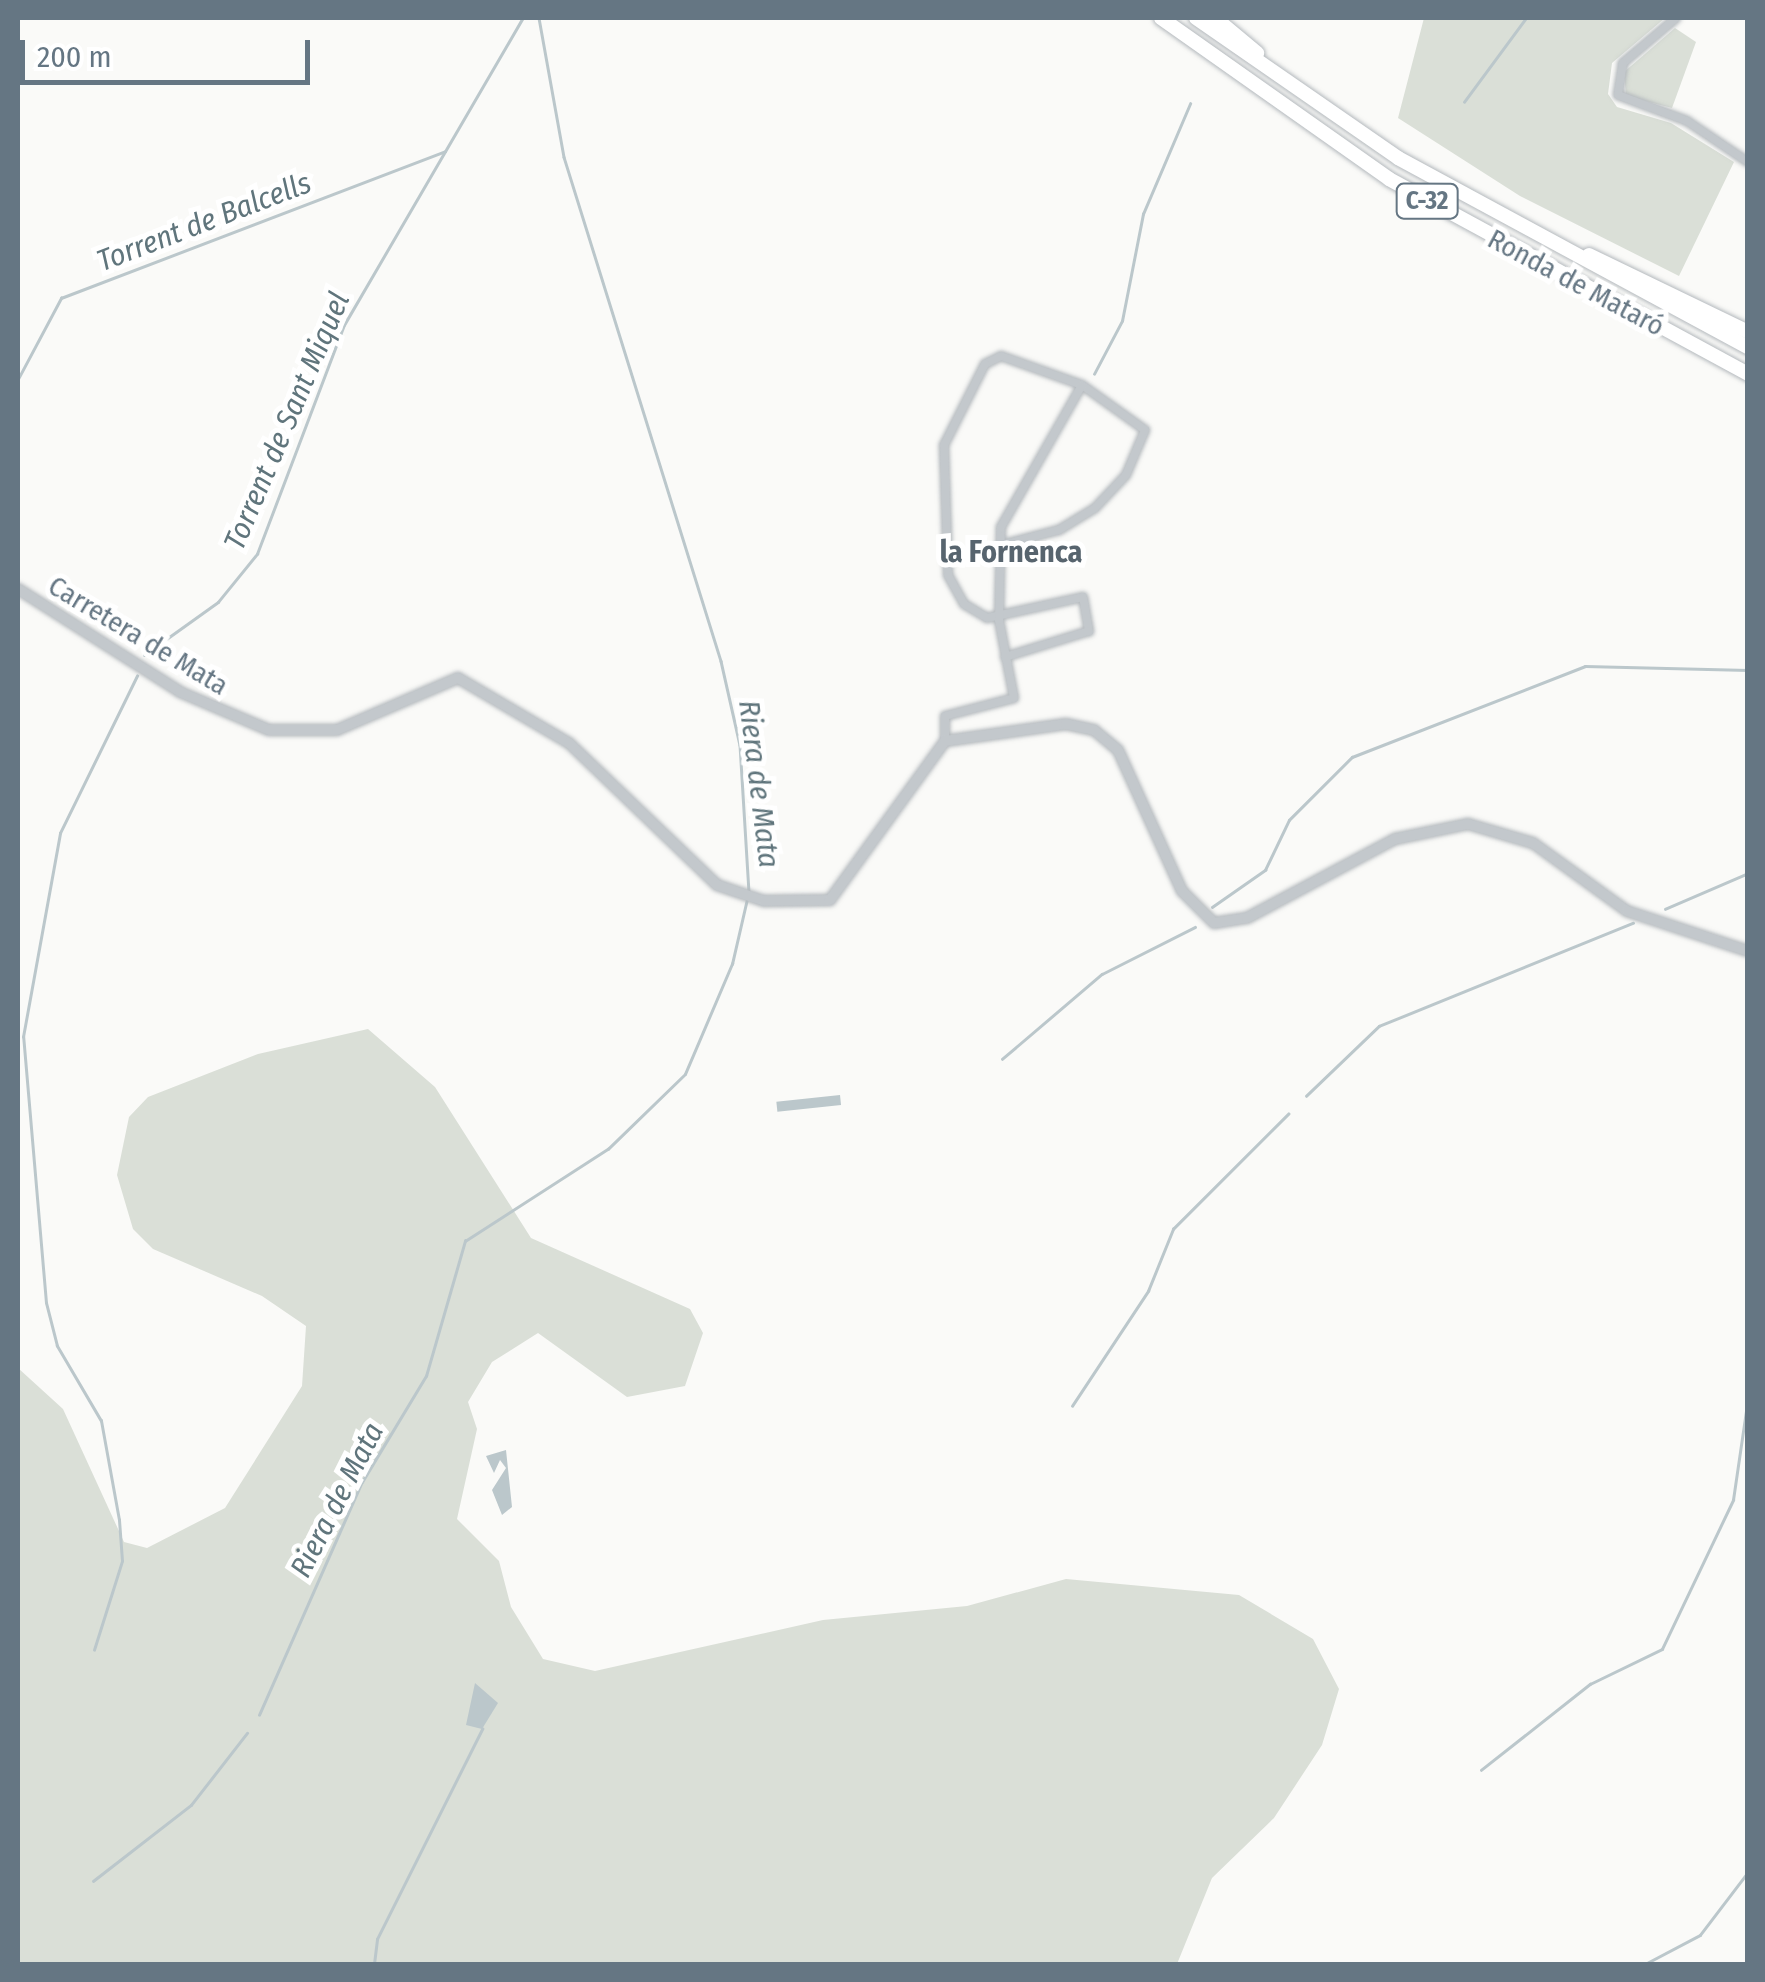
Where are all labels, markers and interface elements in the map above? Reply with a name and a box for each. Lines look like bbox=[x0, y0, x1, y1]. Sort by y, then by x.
scale bar bbox=[25, 20, 315, 82]
text: 200 m bbox=[37, 39, 112, 75]
water label: Torrent de Balcells bbox=[92, 165, 316, 279]
road number: C-32 bbox=[1394, 181, 1460, 221]
street label: Ronda de Mataró bbox=[1482, 222, 1670, 344]
water label: Torrent de Sant Miquel bbox=[216, 287, 358, 555]
district label: la Fornenca bbox=[940, 534, 1082, 570]
street label: Carretera de Mata bbox=[42, 569, 234, 703]
water label: Riera de Mata bbox=[731, 698, 787, 870]
water label: Riera de Mata bbox=[283, 1417, 391, 1583]

